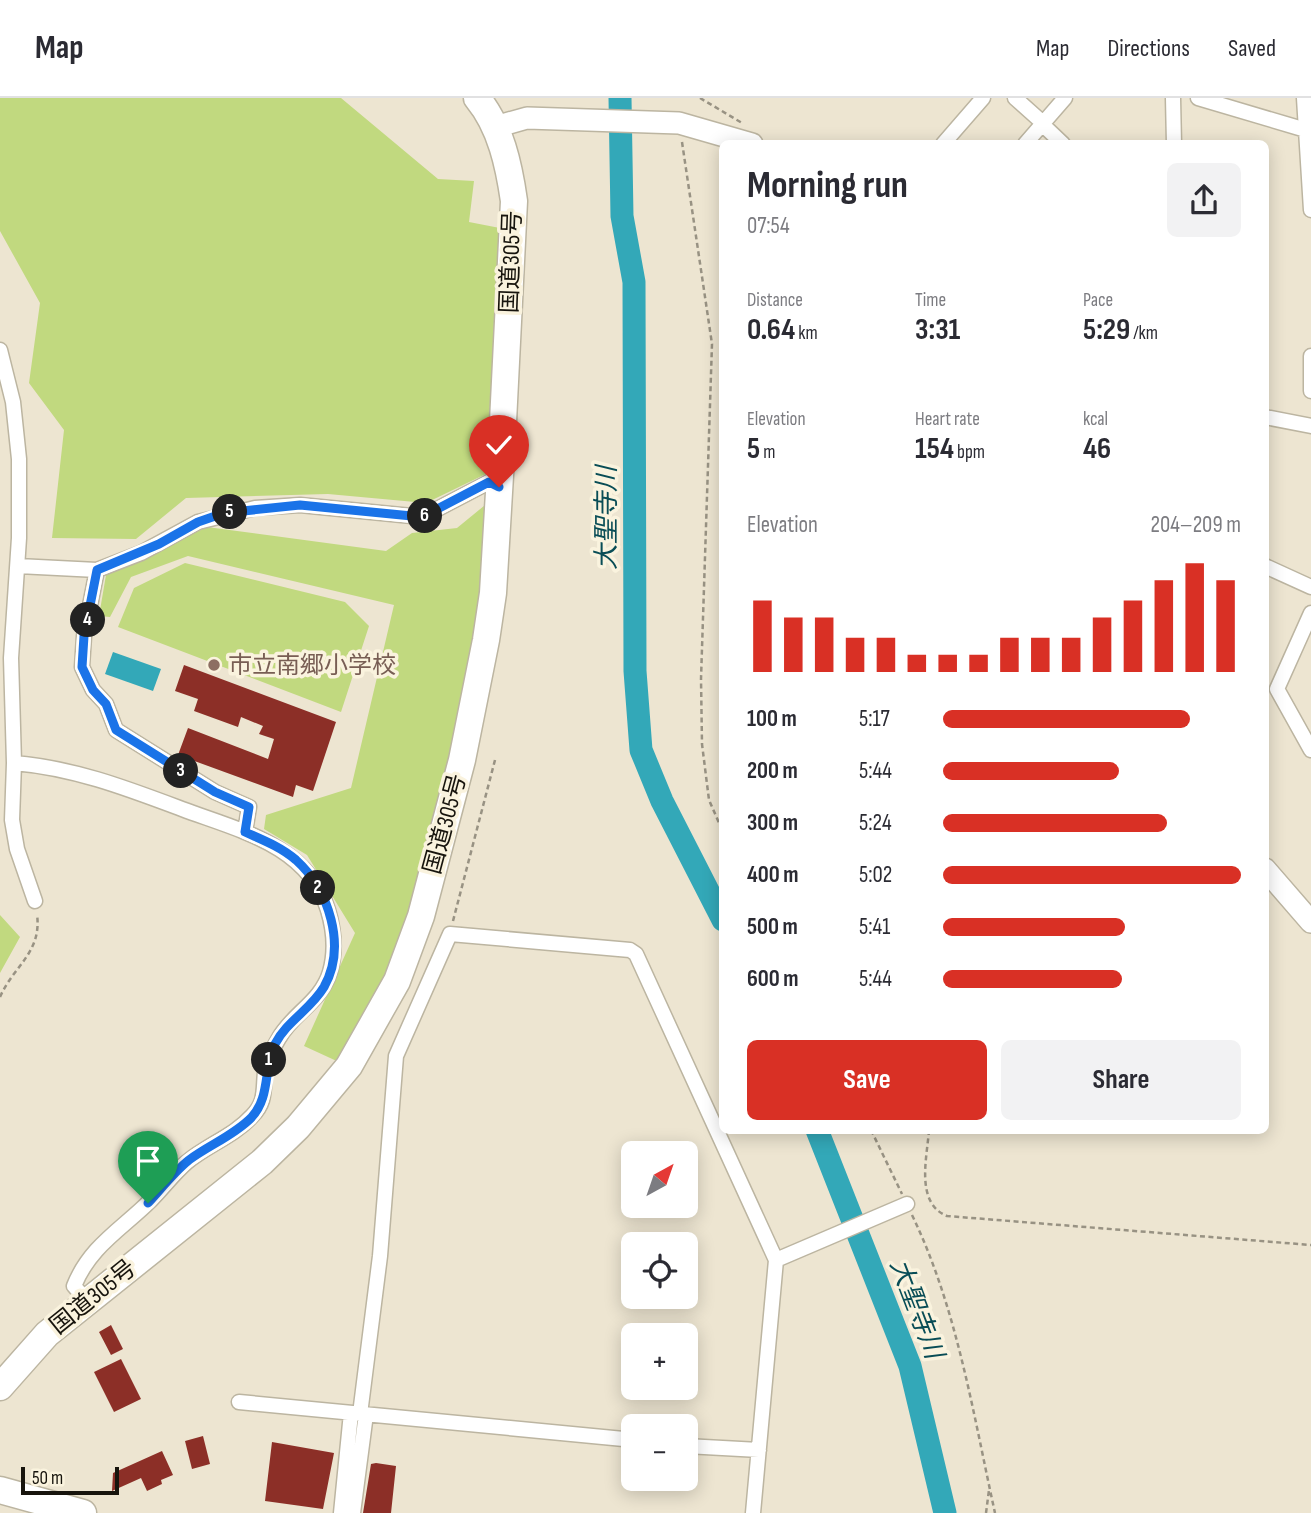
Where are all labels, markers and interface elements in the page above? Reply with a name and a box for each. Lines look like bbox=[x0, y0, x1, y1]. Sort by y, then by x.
text: Map bbox=[35, 28, 84, 68]
text: Map bbox=[1036, 34, 1069, 63]
text: Directions bbox=[1107, 34, 1190, 63]
text: Saved bbox=[1228, 34, 1276, 63]
text: Morning run bbox=[747, 163, 908, 208]
button: share bbox=[1167, 163, 1241, 237]
street label: 国道305号 bbox=[495, 210, 527, 314]
text: 07:54 bbox=[747, 212, 790, 240]
text: Distance bbox=[747, 289, 803, 312]
text: Time bbox=[915, 289, 946, 312]
text: Pace bbox=[1083, 289, 1113, 312]
text: 0.64 bbox=[747, 312, 795, 348]
text: 3:31 bbox=[915, 312, 960, 348]
text: 5:29 bbox=[1083, 312, 1130, 348]
text: km bbox=[795, 322, 818, 345]
text: /km bbox=[1130, 322, 1158, 345]
text: Elevation bbox=[747, 408, 806, 431]
text: Heart rate bbox=[915, 408, 980, 431]
text: kcal bbox=[1083, 408, 1108, 431]
pin bbox=[469, 415, 529, 487]
icon: check bbox=[480, 426, 518, 464]
text: 5 bbox=[747, 431, 760, 467]
text: 154 bbox=[915, 431, 954, 467]
text: 46 bbox=[1083, 431, 1111, 467]
text: m bbox=[760, 441, 775, 464]
text: bpm bbox=[954, 441, 985, 464]
water label: 大聖寺川 bbox=[592, 463, 623, 570]
pin: 5 bbox=[212, 494, 247, 530]
pin: 6 bbox=[408, 498, 442, 534]
text: 5 bbox=[225, 500, 234, 523]
text: 6 bbox=[420, 504, 429, 527]
text: Elevation bbox=[747, 511, 818, 539]
text: 204–209 m bbox=[1150, 511, 1241, 539]
pin: 4 bbox=[70, 602, 106, 638]
text: 4 bbox=[83, 608, 92, 631]
place label: 市立南郷小学校 bbox=[228, 651, 396, 680]
marker: 市立南郷小学校 bbox=[206, 657, 222, 673]
text: 100 m bbox=[747, 705, 797, 733]
text: 5:17 bbox=[859, 705, 890, 733]
pin: 3 bbox=[164, 754, 198, 788]
text: 200 m bbox=[747, 757, 798, 785]
text: 5:44 bbox=[859, 757, 892, 785]
text: 3 bbox=[176, 759, 185, 782]
street label: 国道305号 bbox=[418, 771, 472, 877]
text: 300 m bbox=[747, 809, 798, 837]
text: 5:24 bbox=[859, 809, 892, 837]
text: 400 m bbox=[747, 861, 798, 889]
text: 5:02 bbox=[859, 861, 892, 889]
pin: 2 bbox=[300, 870, 336, 906]
text: 2 bbox=[313, 876, 322, 899]
text: 500 m bbox=[747, 913, 798, 941]
text: 5:41 bbox=[859, 913, 890, 941]
text: 600 m bbox=[747, 965, 799, 993]
text: 5:44 bbox=[859, 965, 892, 993]
button: Save bbox=[747, 1040, 987, 1120]
button: Share bbox=[1001, 1040, 1241, 1120]
pin: 1 bbox=[252, 1042, 286, 1077]
text: 1 bbox=[265, 1048, 272, 1071]
pin bbox=[118, 1131, 178, 1203]
north arrow bbox=[621, 1141, 698, 1218]
map controls bbox=[621, 1141, 698, 1491]
icon: arrive bbox=[129, 1142, 167, 1180]
button: locate bbox=[621, 1232, 698, 1309]
street label: 国道305号 bbox=[44, 1254, 142, 1340]
water label: 大聖寺川 bbox=[883, 1255, 950, 1366]
button: + bbox=[621, 1323, 698, 1400]
button: − bbox=[621, 1414, 698, 1491]
scale bar bbox=[21, 1464, 119, 1496]
text: 50 m bbox=[32, 1467, 63, 1490]

